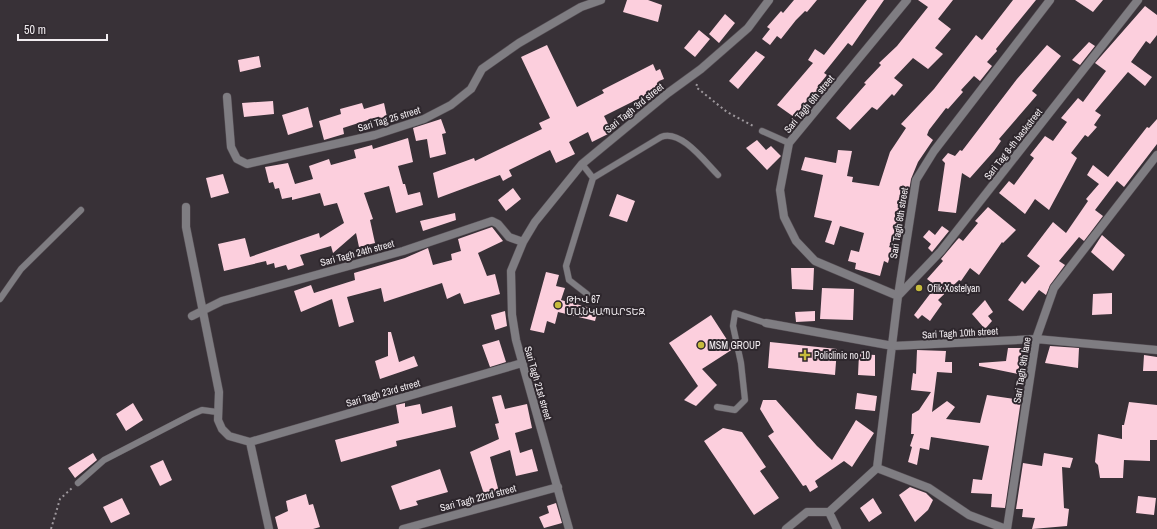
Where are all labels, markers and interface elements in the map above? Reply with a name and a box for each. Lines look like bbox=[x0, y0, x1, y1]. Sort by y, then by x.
scale bar bbox=[18, 16, 107, 42]
text: 50 m bbox=[24, 22, 46, 38]
street label: Sari Tagh 6th street bbox=[781, 72, 837, 136]
street label: Sari Tagh 3rd street bbox=[602, 80, 667, 136]
street label: Sari Tag 25 street bbox=[356, 103, 423, 135]
street label: Sari Tag 8-th backstreet bbox=[981, 105, 1045, 182]
street label: Sari Tagh 8th street bbox=[887, 186, 911, 259]
street label: Sari Tagh 24th street bbox=[319, 237, 396, 269]
place label: Ofik Xostelyan bbox=[927, 282, 980, 295]
marker: Ofik Xostelyan bbox=[914, 283, 924, 293]
place label: ԹԻՎ 67 ՄԱՆԿԱՊԱՐՏԵԶ bbox=[566, 293, 645, 318]
marker: ԹԻՎ 67 ՄԱՆԿԱՊԱՐՏԵԶ bbox=[553, 300, 563, 310]
street label: Sari Tagh 10th street bbox=[922, 324, 999, 341]
street label: Sari Tagh 9th lane bbox=[1010, 336, 1034, 404]
place label: MSM GROUP bbox=[709, 339, 761, 352]
marker: MSM GROUP bbox=[696, 340, 706, 350]
street label: Sari Tagh 21st street bbox=[521, 345, 555, 422]
marker: Policlinic no 10 bbox=[799, 349, 811, 361]
place label: Policlinic no 10 bbox=[814, 349, 871, 362]
street label: Sari Tagh 23rd street bbox=[344, 376, 422, 410]
street label: Sari Tagh 22nd street bbox=[438, 481, 518, 514]

